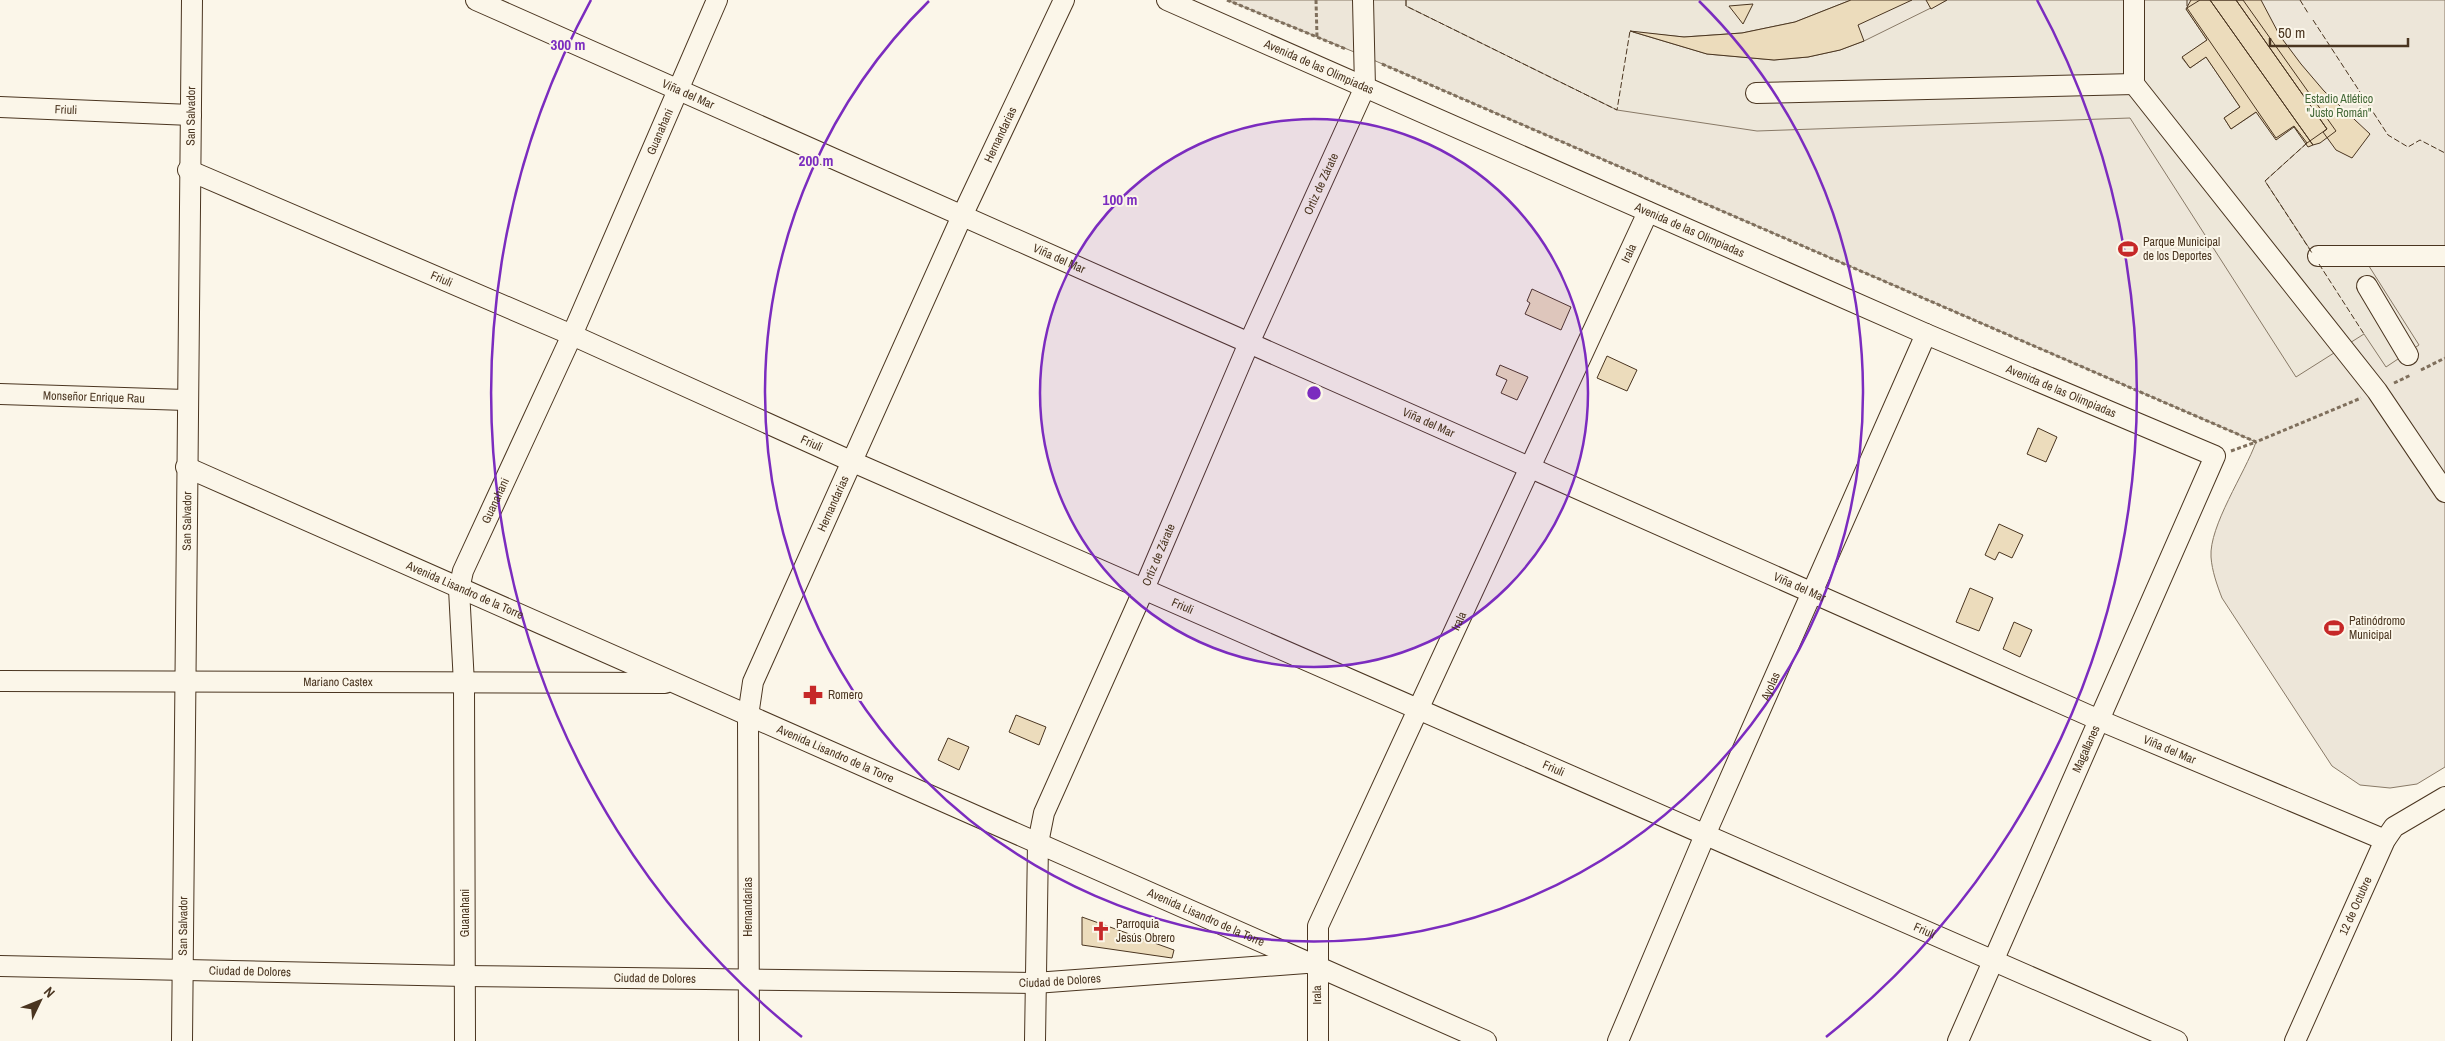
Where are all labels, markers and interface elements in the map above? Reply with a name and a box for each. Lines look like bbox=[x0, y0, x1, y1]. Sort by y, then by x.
scale bar bbox=[2270, 15, 2408, 47]
text: 50 m bbox=[2278, 22, 2305, 43]
text: 300 m bbox=[551, 34, 585, 55]
street label: Avenida de las Olimpiadas bbox=[1261, 35, 1376, 98]
street label: Viña del Mar bbox=[659, 75, 717, 113]
street label: San Salvador bbox=[183, 86, 199, 146]
park label: Estadio Atlético "Justo Román" bbox=[2305, 91, 2373, 121]
street label: Friuli bbox=[54, 101, 78, 118]
street label: Hernandarias bbox=[980, 104, 1020, 165]
street label: Guanahani bbox=[643, 106, 677, 157]
text: 200 m bbox=[799, 150, 833, 171]
street label: Ortiz de Zárate bbox=[1300, 150, 1342, 217]
text: 100 m bbox=[1103, 189, 1137, 210]
street label: Avenida de las Olimpiadas bbox=[1631, 198, 1747, 261]
place label: Parque Municipal de los Deportes bbox=[2143, 234, 2220, 264]
sports icon: Parque Municipal de los Deportes bbox=[2117, 238, 2139, 260]
street label: Viña del Mar bbox=[1030, 240, 1089, 278]
street label: Irala bbox=[1618, 241, 1640, 265]
street label: Friuli bbox=[428, 267, 455, 291]
street label: Avenida de las Olimpiadas bbox=[2003, 360, 2119, 421]
centre of rings bbox=[1305, 384, 1323, 402]
street label: Monseñor Enrique Rau bbox=[43, 387, 145, 407]
street label: Viña del Mar bbox=[1400, 404, 1458, 441]
street label: Friuli bbox=[798, 431, 825, 455]
street label: Hernandarias bbox=[814, 473, 853, 534]
street label: Guanahani bbox=[478, 475, 513, 526]
street label: San Salvador bbox=[179, 491, 195, 551]
street label: Ortiz de Zárate bbox=[1138, 521, 1179, 589]
street label: Avenida Lisandro de la Torre bbox=[403, 557, 526, 623]
street label: Viña del Mar bbox=[1771, 569, 1829, 606]
street label: Friuli bbox=[1169, 594, 1196, 618]
street label: Irala bbox=[1448, 608, 1470, 633]
place label: Patinódromo Municipal bbox=[2349, 613, 2405, 643]
sports icon: Patinódromo Municipal bbox=[2323, 617, 2345, 639]
street label: Ayolas bbox=[1757, 670, 1784, 704]
street label: Mariano Castex bbox=[303, 674, 373, 690]
pharmacy icon: Romero bbox=[802, 684, 824, 706]
place label: Romero bbox=[828, 687, 863, 703]
street label: Avenida Lisandro de la Torre bbox=[774, 721, 897, 787]
street label: Magallanes bbox=[2068, 723, 2104, 775]
street label: Viña del Mar bbox=[2141, 731, 2199, 768]
street label: Friuli bbox=[1540, 757, 1567, 780]
street label: 12 de Octubre bbox=[2335, 874, 2376, 938]
street label: Hernandarias bbox=[740, 877, 756, 937]
street label: Avenida Lisandro de la Torre bbox=[1144, 884, 1267, 950]
street label: Guanahani bbox=[457, 889, 473, 937]
street label: San Salvador bbox=[175, 896, 191, 956]
place label: Parroquia Jesús Obrero bbox=[1116, 916, 1175, 946]
street label: Friuli bbox=[1911, 919, 1938, 942]
church icon: Parroquia Jesús Obrero bbox=[1090, 920, 1112, 942]
street label: Ciudad de Dolores bbox=[209, 962, 291, 980]
street label: Ciudad de Dolores bbox=[614, 970, 696, 987]
street label: Ciudad de Dolores bbox=[1019, 970, 1101, 991]
north arrow bbox=[15, 976, 65, 1026]
text: N bbox=[40, 983, 59, 1001]
street label: Irala bbox=[1309, 985, 1325, 1005]

